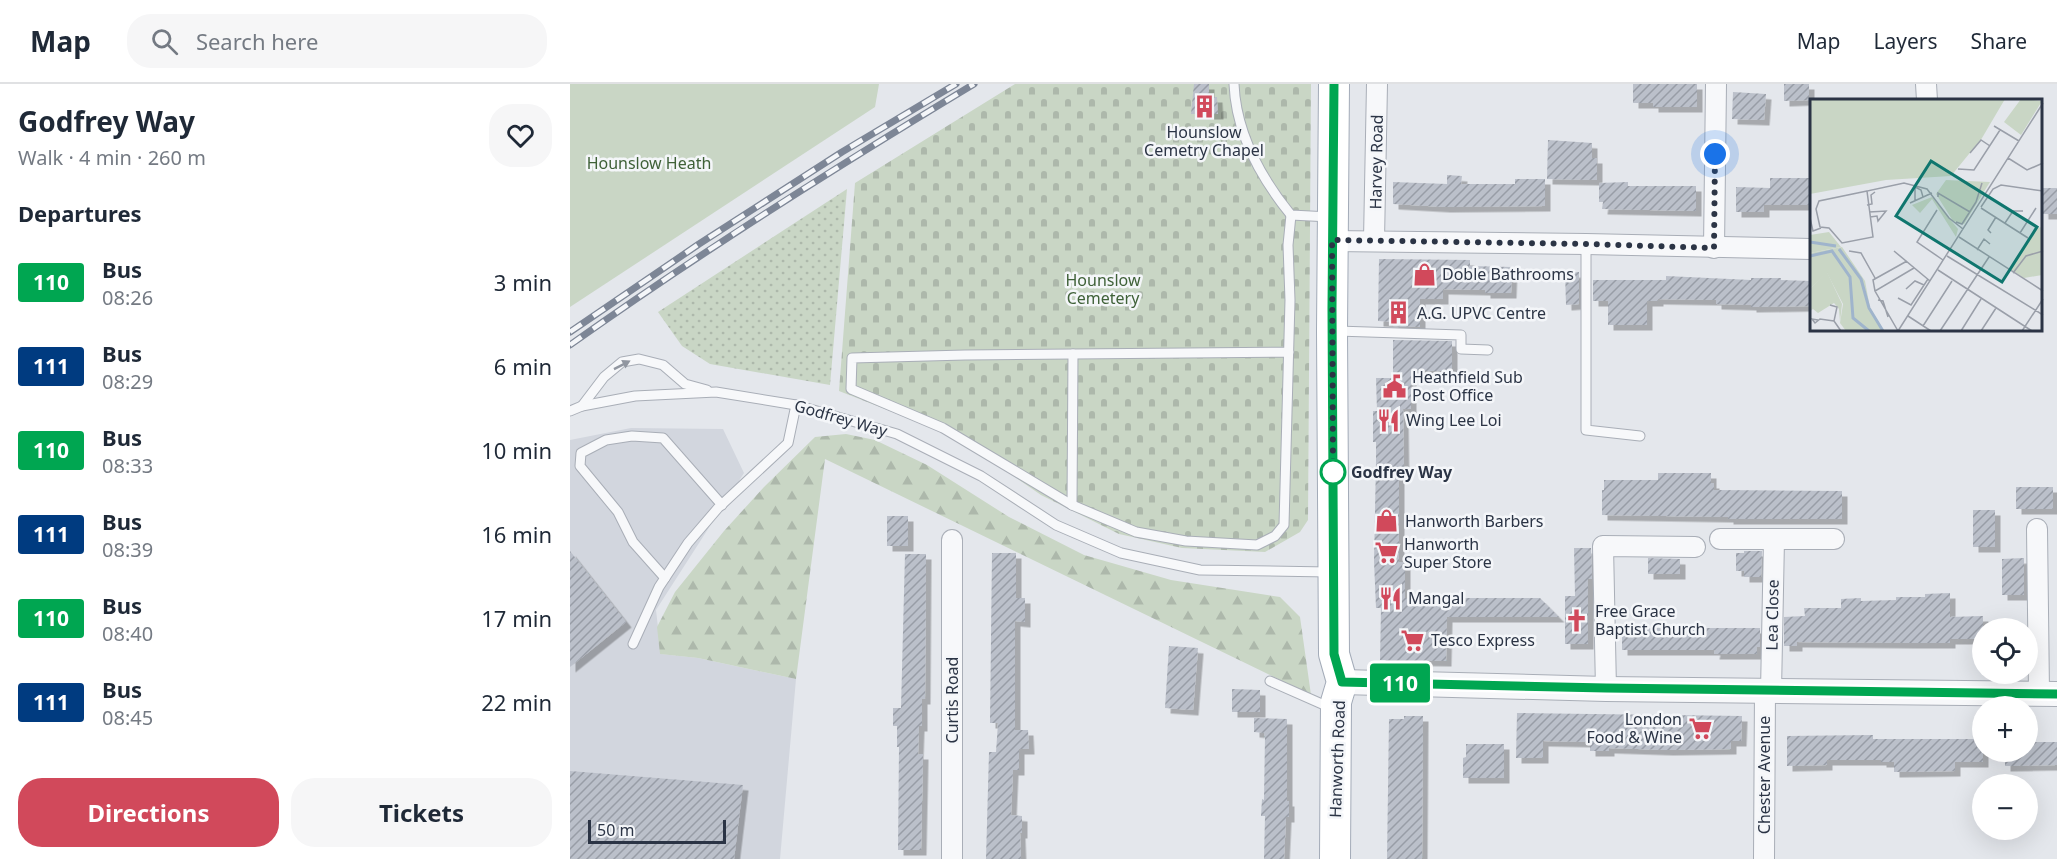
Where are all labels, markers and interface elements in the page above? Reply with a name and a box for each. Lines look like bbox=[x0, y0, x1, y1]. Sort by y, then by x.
search box bbox=[127, 14, 547, 68]
text: Map bbox=[30, 22, 91, 60]
icon: search bbox=[148, 25, 181, 58]
text: Search here bbox=[196, 26, 318, 56]
text: Map bbox=[1797, 27, 1841, 55]
text: Layers bbox=[1874, 27, 1938, 55]
text: Share bbox=[1971, 27, 2027, 55]
building icon: Hounslow Cemetry Chapel bbox=[1191, 94, 1217, 120]
inset map bbox=[1810, 99, 2042, 332]
text: Godfrey Way bbox=[18, 102, 195, 140]
button: heart bbox=[489, 104, 552, 167]
street label: Harvey Road bbox=[1364, 114, 1388, 210]
place label: Hounslow Cemetry Chapel bbox=[1144, 121, 1264, 161]
your location bbox=[1700, 139, 1730, 169]
text: Walk · 4 min · 260 m bbox=[18, 144, 206, 171]
park label: Hounslow Heath bbox=[587, 152, 711, 174]
text: Departures bbox=[18, 198, 142, 228]
text: Bus bbox=[102, 254, 142, 284]
shop icon: Doble Bathrooms bbox=[1411, 261, 1437, 287]
place label: Doble Bathrooms bbox=[1442, 263, 1574, 285]
text: 3 min bbox=[494, 267, 552, 297]
text: 110 bbox=[33, 268, 69, 296]
park label: Hounslow Cemetery bbox=[1065, 269, 1141, 309]
text: 08:26 bbox=[102, 284, 153, 311]
building icon: A.G. UPVC Centre bbox=[1386, 300, 1412, 326]
place label: A.G. UPVC Centre bbox=[1417, 302, 1546, 324]
text: Bus bbox=[102, 338, 142, 368]
text: 6 min bbox=[494, 351, 552, 381]
text: 111 bbox=[33, 352, 69, 380]
one-way arrow bbox=[613, 361, 631, 371]
place label: Heathfield Sub Post Office bbox=[1412, 366, 1523, 406]
text: 08:29 bbox=[102, 368, 153, 395]
public building icon: Heathfield Sub Post Office bbox=[1381, 373, 1407, 399]
street label: Godfrey Way bbox=[792, 394, 891, 442]
restaurant icon: Wing Lee Loi bbox=[1375, 407, 1401, 433]
place label: Wing Lee Loi bbox=[1406, 409, 1502, 431]
text: Bus bbox=[102, 422, 142, 452]
text: 10 min bbox=[481, 435, 552, 465]
text: 110 bbox=[33, 436, 69, 464]
text: 08:33 bbox=[102, 452, 153, 479]
marker: Godfrey Way bbox=[1320, 459, 1346, 485]
place label: Godfrey Way bbox=[1351, 461, 1453, 483]
text: Bus bbox=[102, 506, 142, 536]
shop icon: Hanworth Barbers bbox=[1374, 508, 1400, 534]
place label: Hanworth Barbers bbox=[1405, 510, 1544, 532]
text: 16 min bbox=[481, 519, 552, 549]
text: 111 bbox=[33, 520, 69, 548]
place label: Hanworth Super Store bbox=[1404, 533, 1492, 573]
text: 08:39 bbox=[102, 536, 153, 563]
supermarket icon: Hanworth Super Store bbox=[1373, 540, 1399, 566]
street label: Lea Close bbox=[1760, 579, 1784, 651]
restaurant icon: Mangal bbox=[1377, 585, 1403, 611]
place label: Mangal bbox=[1408, 587, 1464, 609]
text: Bus bbox=[102, 590, 142, 620]
place label: Free Grace Baptist Church bbox=[1595, 600, 1705, 640]
text: 17 min bbox=[481, 603, 552, 633]
text: 110 bbox=[33, 604, 69, 632]
church icon: Free Grace Baptist Church bbox=[1564, 607, 1590, 633]
map controls bbox=[1972, 618, 2038, 840]
button: locate bbox=[1972, 618, 2038, 684]
text: 08:40 bbox=[102, 620, 153, 647]
supermarket icon: Tesco Express bbox=[1400, 627, 1426, 653]
place label: Tesco Express bbox=[1431, 629, 1535, 651]
street label: Curtis Road bbox=[941, 657, 963, 743]
line badge: 110 bbox=[1366, 664, 1434, 702]
text: 110 bbox=[1382, 669, 1418, 697]
text: Bus bbox=[102, 674, 142, 704]
text: 22 min bbox=[481, 687, 552, 717]
text: 111 bbox=[33, 688, 69, 716]
button: + bbox=[1972, 696, 2038, 762]
street label: Hanworth Road bbox=[1324, 700, 1350, 818]
text: 08:45 bbox=[102, 704, 153, 731]
place label: London Food & Wine bbox=[1587, 708, 1682, 748]
supermarket icon: London Food & Wine bbox=[1687, 715, 1713, 741]
street label: Chester Avenue bbox=[1753, 716, 1775, 834]
button: − bbox=[1972, 774, 2038, 840]
button: Directions bbox=[18, 778, 279, 847]
button: Tickets bbox=[291, 778, 552, 847]
scale bar bbox=[588, 817, 726, 844]
text: 50 m bbox=[597, 819, 634, 841]

